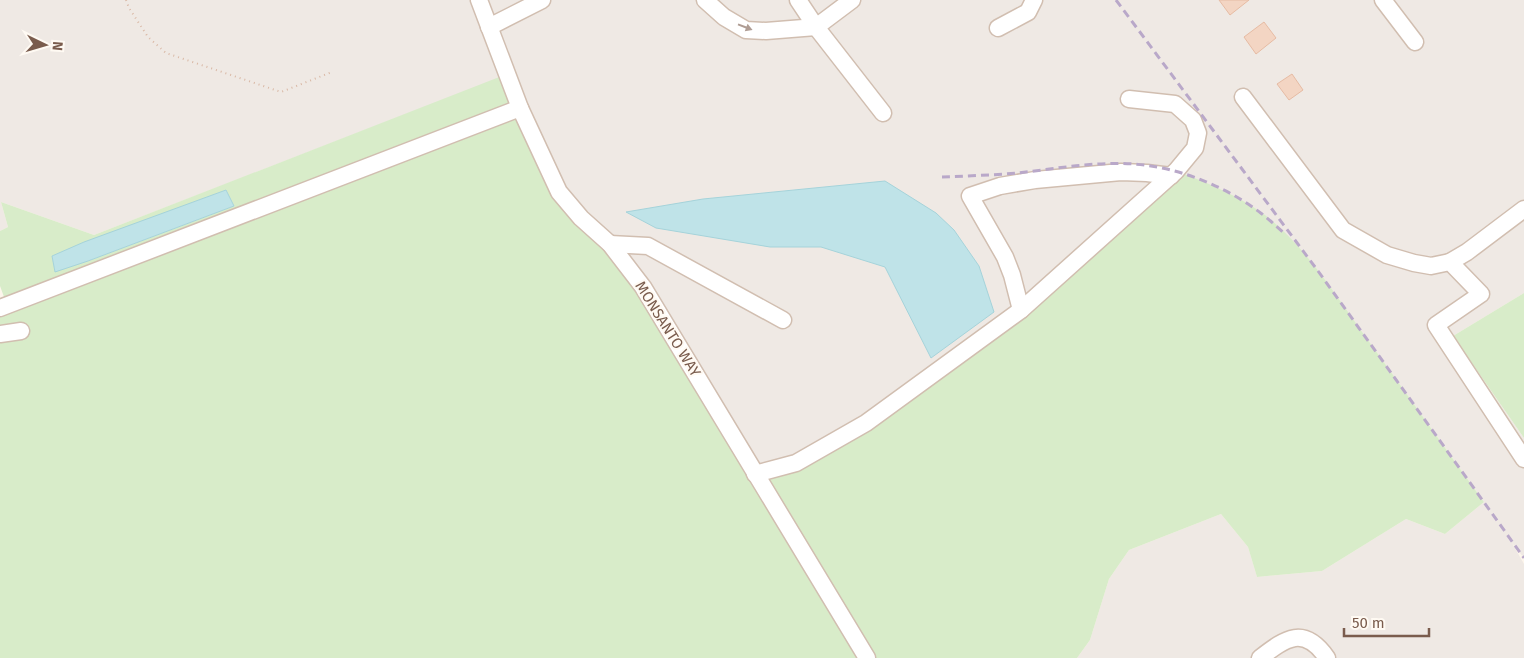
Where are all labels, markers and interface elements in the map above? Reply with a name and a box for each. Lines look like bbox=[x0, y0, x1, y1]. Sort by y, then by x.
north arrow bbox=[20, 20, 70, 70]
one-way arrow bbox=[738, 23, 753, 31]
text: N bbox=[49, 41, 66, 51]
street label: MONSANTO WAY bbox=[631, 278, 705, 381]
scale bar bbox=[1344, 606, 1429, 638]
text: 50 m bbox=[1352, 614, 1385, 632]

